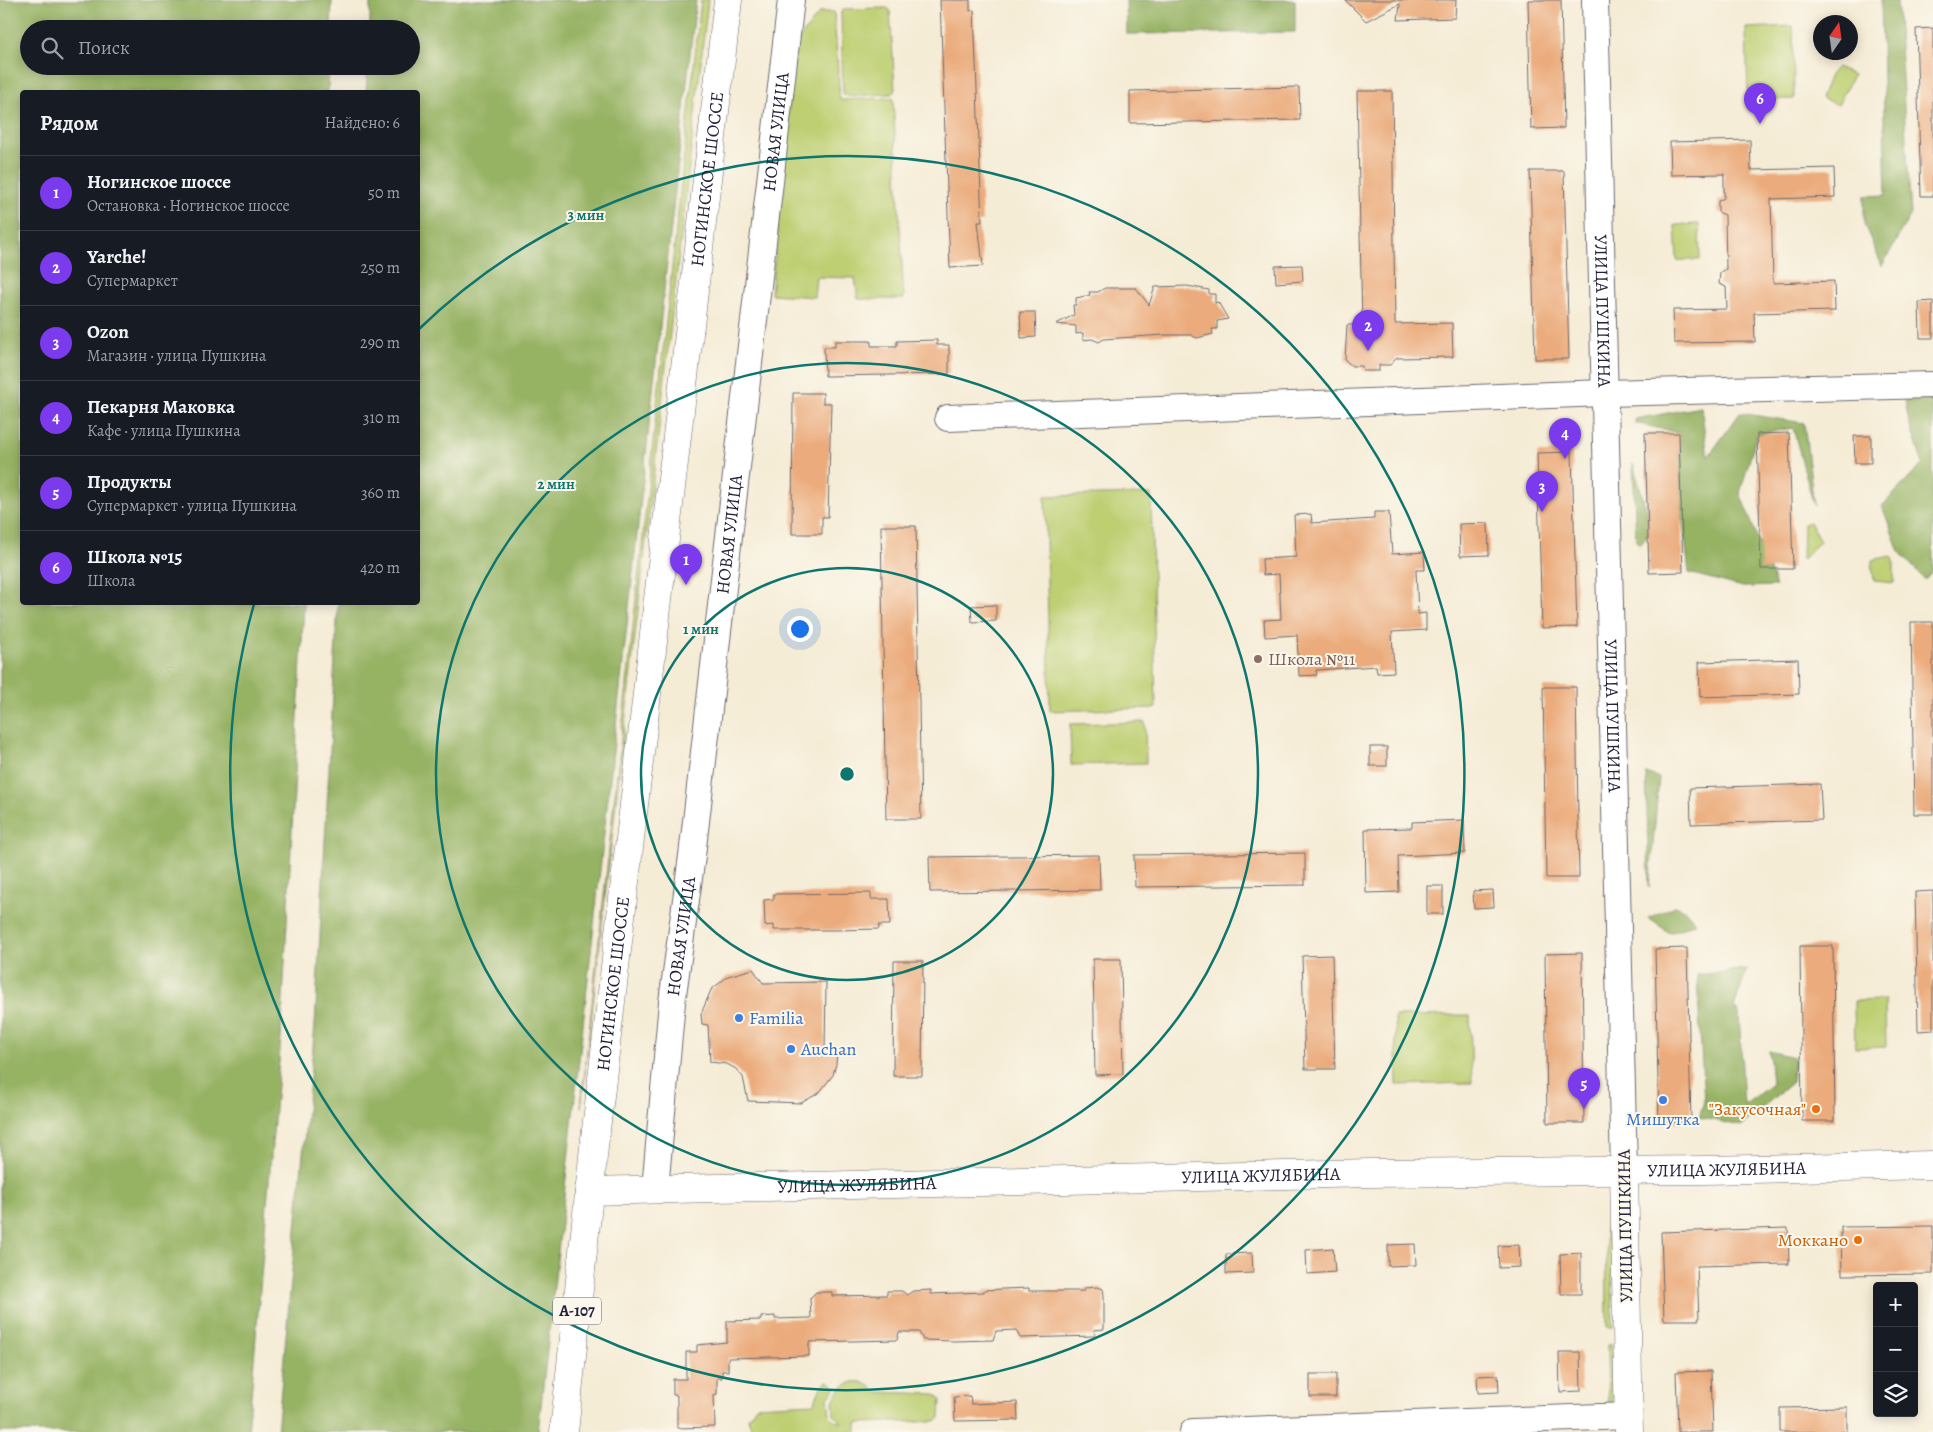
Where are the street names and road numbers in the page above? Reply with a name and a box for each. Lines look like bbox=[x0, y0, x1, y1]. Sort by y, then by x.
street label: НОВАЯ УЛИЦА bbox=[757, 70, 795, 193]
street label: НОГИНСКОЕ ШОССЕ bbox=[685, 90, 729, 268]
street label: УЛИЦА ПУШКИНА bbox=[1589, 234, 1617, 388]
street label: НОВАЯ УЛИЦА bbox=[710, 473, 748, 595]
street label: УЛИЦА ПУШКИНА bbox=[1599, 639, 1627, 793]
street label: НОВАЯ УЛИЦА bbox=[661, 875, 701, 998]
street label: НОГИНСКОЕ ШОССЕ bbox=[591, 895, 635, 1072]
street label: УЛИЦА ПУШКИНА bbox=[1612, 1149, 1638, 1303]
street label: УЛИЦА ЖУЛЯБИНА bbox=[1647, 1156, 1807, 1183]
street label: УЛИЦА ЖУЛЯБИНА bbox=[1181, 1162, 1341, 1189]
street label: УЛИЦА ЖУЛЯБИНА bbox=[777, 1171, 937, 1199]
road number: А-107 bbox=[553, 1298, 601, 1324]

